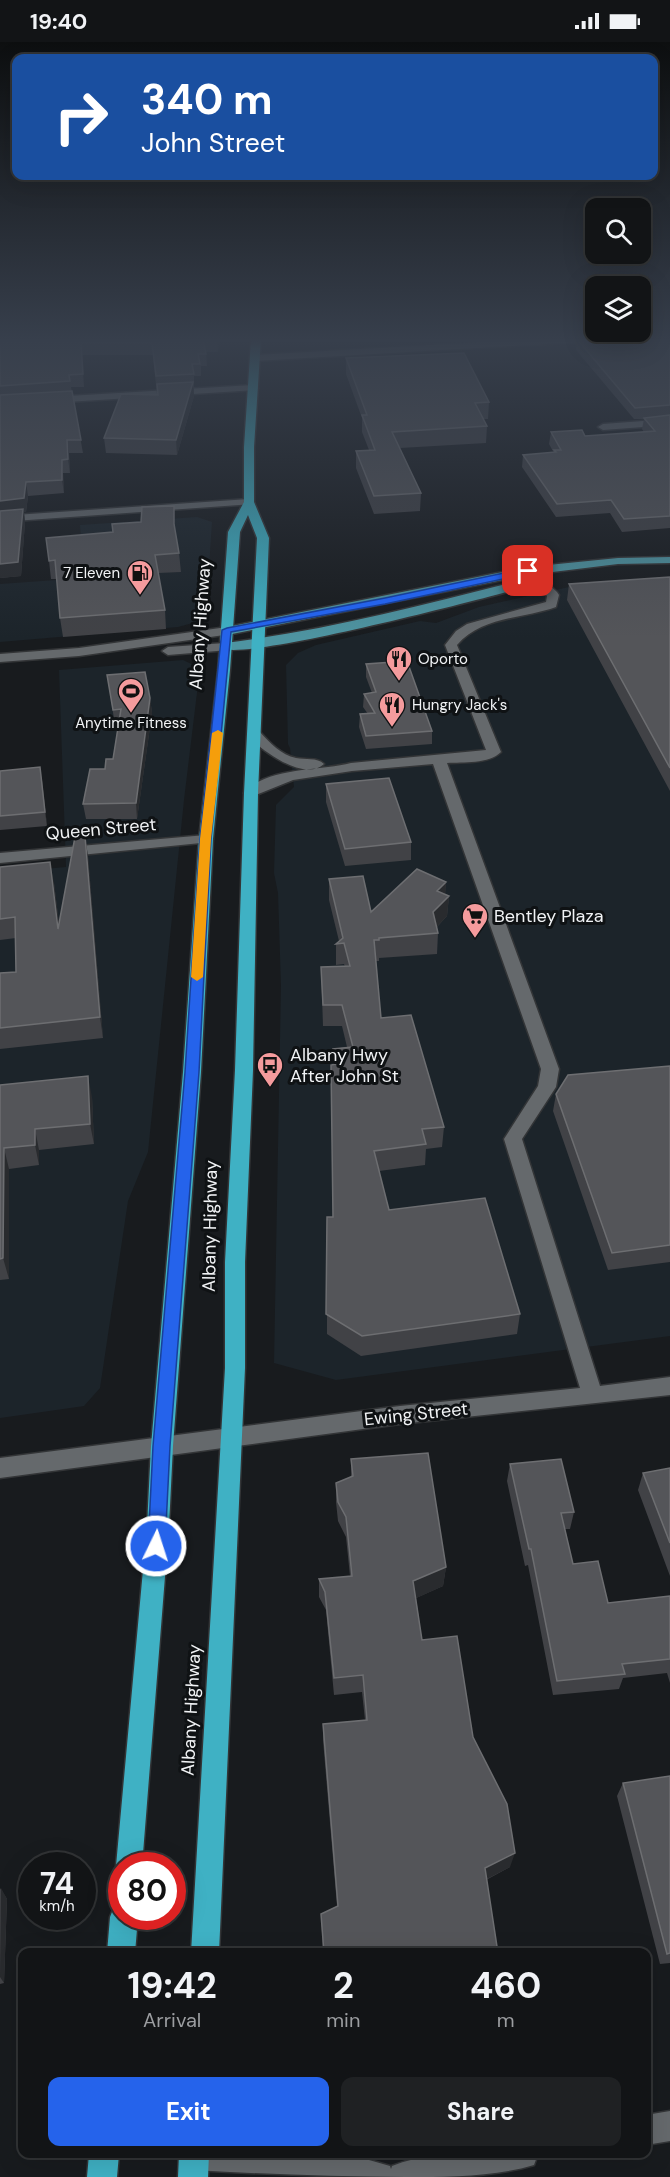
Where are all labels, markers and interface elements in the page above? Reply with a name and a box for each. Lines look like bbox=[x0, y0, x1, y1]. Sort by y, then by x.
text: 19:40 bbox=[30, 7, 87, 36]
text: 340 m bbox=[141, 72, 273, 127]
icon: right bbox=[42, 78, 120, 156]
text: John Street bbox=[141, 125, 285, 160]
map controls bbox=[585, 198, 651, 342]
button: search bbox=[585, 198, 651, 264]
button: layers bbox=[585, 276, 651, 342]
pin bbox=[502, 545, 553, 596]
icon: arrive bbox=[511, 554, 544, 587]
street label: Albany Highway bbox=[183, 557, 217, 691]
fuel station icon: 7 Eleven bbox=[125, 558, 155, 596]
place label: 7 Eleven bbox=[63, 563, 120, 583]
restaurant icon: Oporto bbox=[384, 644, 414, 682]
place label: Oporto bbox=[418, 649, 468, 669]
sports icon: Anytime Fitness bbox=[116, 676, 146, 714]
restaurant icon: Hungry Jack's bbox=[377, 690, 407, 728]
place label: Hungry Jack's bbox=[412, 695, 507, 715]
place label: Anytime Fitness bbox=[75, 713, 187, 733]
street label: Queen Street bbox=[45, 812, 157, 846]
supermarket icon: Bentley Plaza bbox=[460, 901, 490, 939]
place label: Bentley Plaza bbox=[494, 904, 603, 928]
place label: Albany Hwy After John St bbox=[290, 1043, 399, 1088]
bus stop icon: Albany Hwy After John St bbox=[255, 1050, 285, 1088]
street label: Albany Highway bbox=[197, 1160, 223, 1292]
street label: Ewing Street bbox=[363, 1397, 469, 1431]
position arrow bbox=[124, 1514, 188, 1578]
street label: Albany Highway bbox=[176, 1644, 206, 1776]
speed limit sign: 80 bbox=[108, 1852, 186, 1930]
text: 74 bbox=[40, 1864, 74, 1903]
text: km/h bbox=[39, 1896, 75, 1916]
text: 19:42 bbox=[128, 1962, 217, 2009]
text: 2 bbox=[333, 1962, 354, 2009]
text: 460 bbox=[470, 1962, 541, 2009]
text: Arrival bbox=[143, 2007, 201, 2033]
text: min bbox=[326, 2007, 360, 2033]
text: m bbox=[497, 2007, 515, 2033]
button: Exit bbox=[48, 2077, 329, 2146]
button: Share bbox=[341, 2077, 621, 2146]

